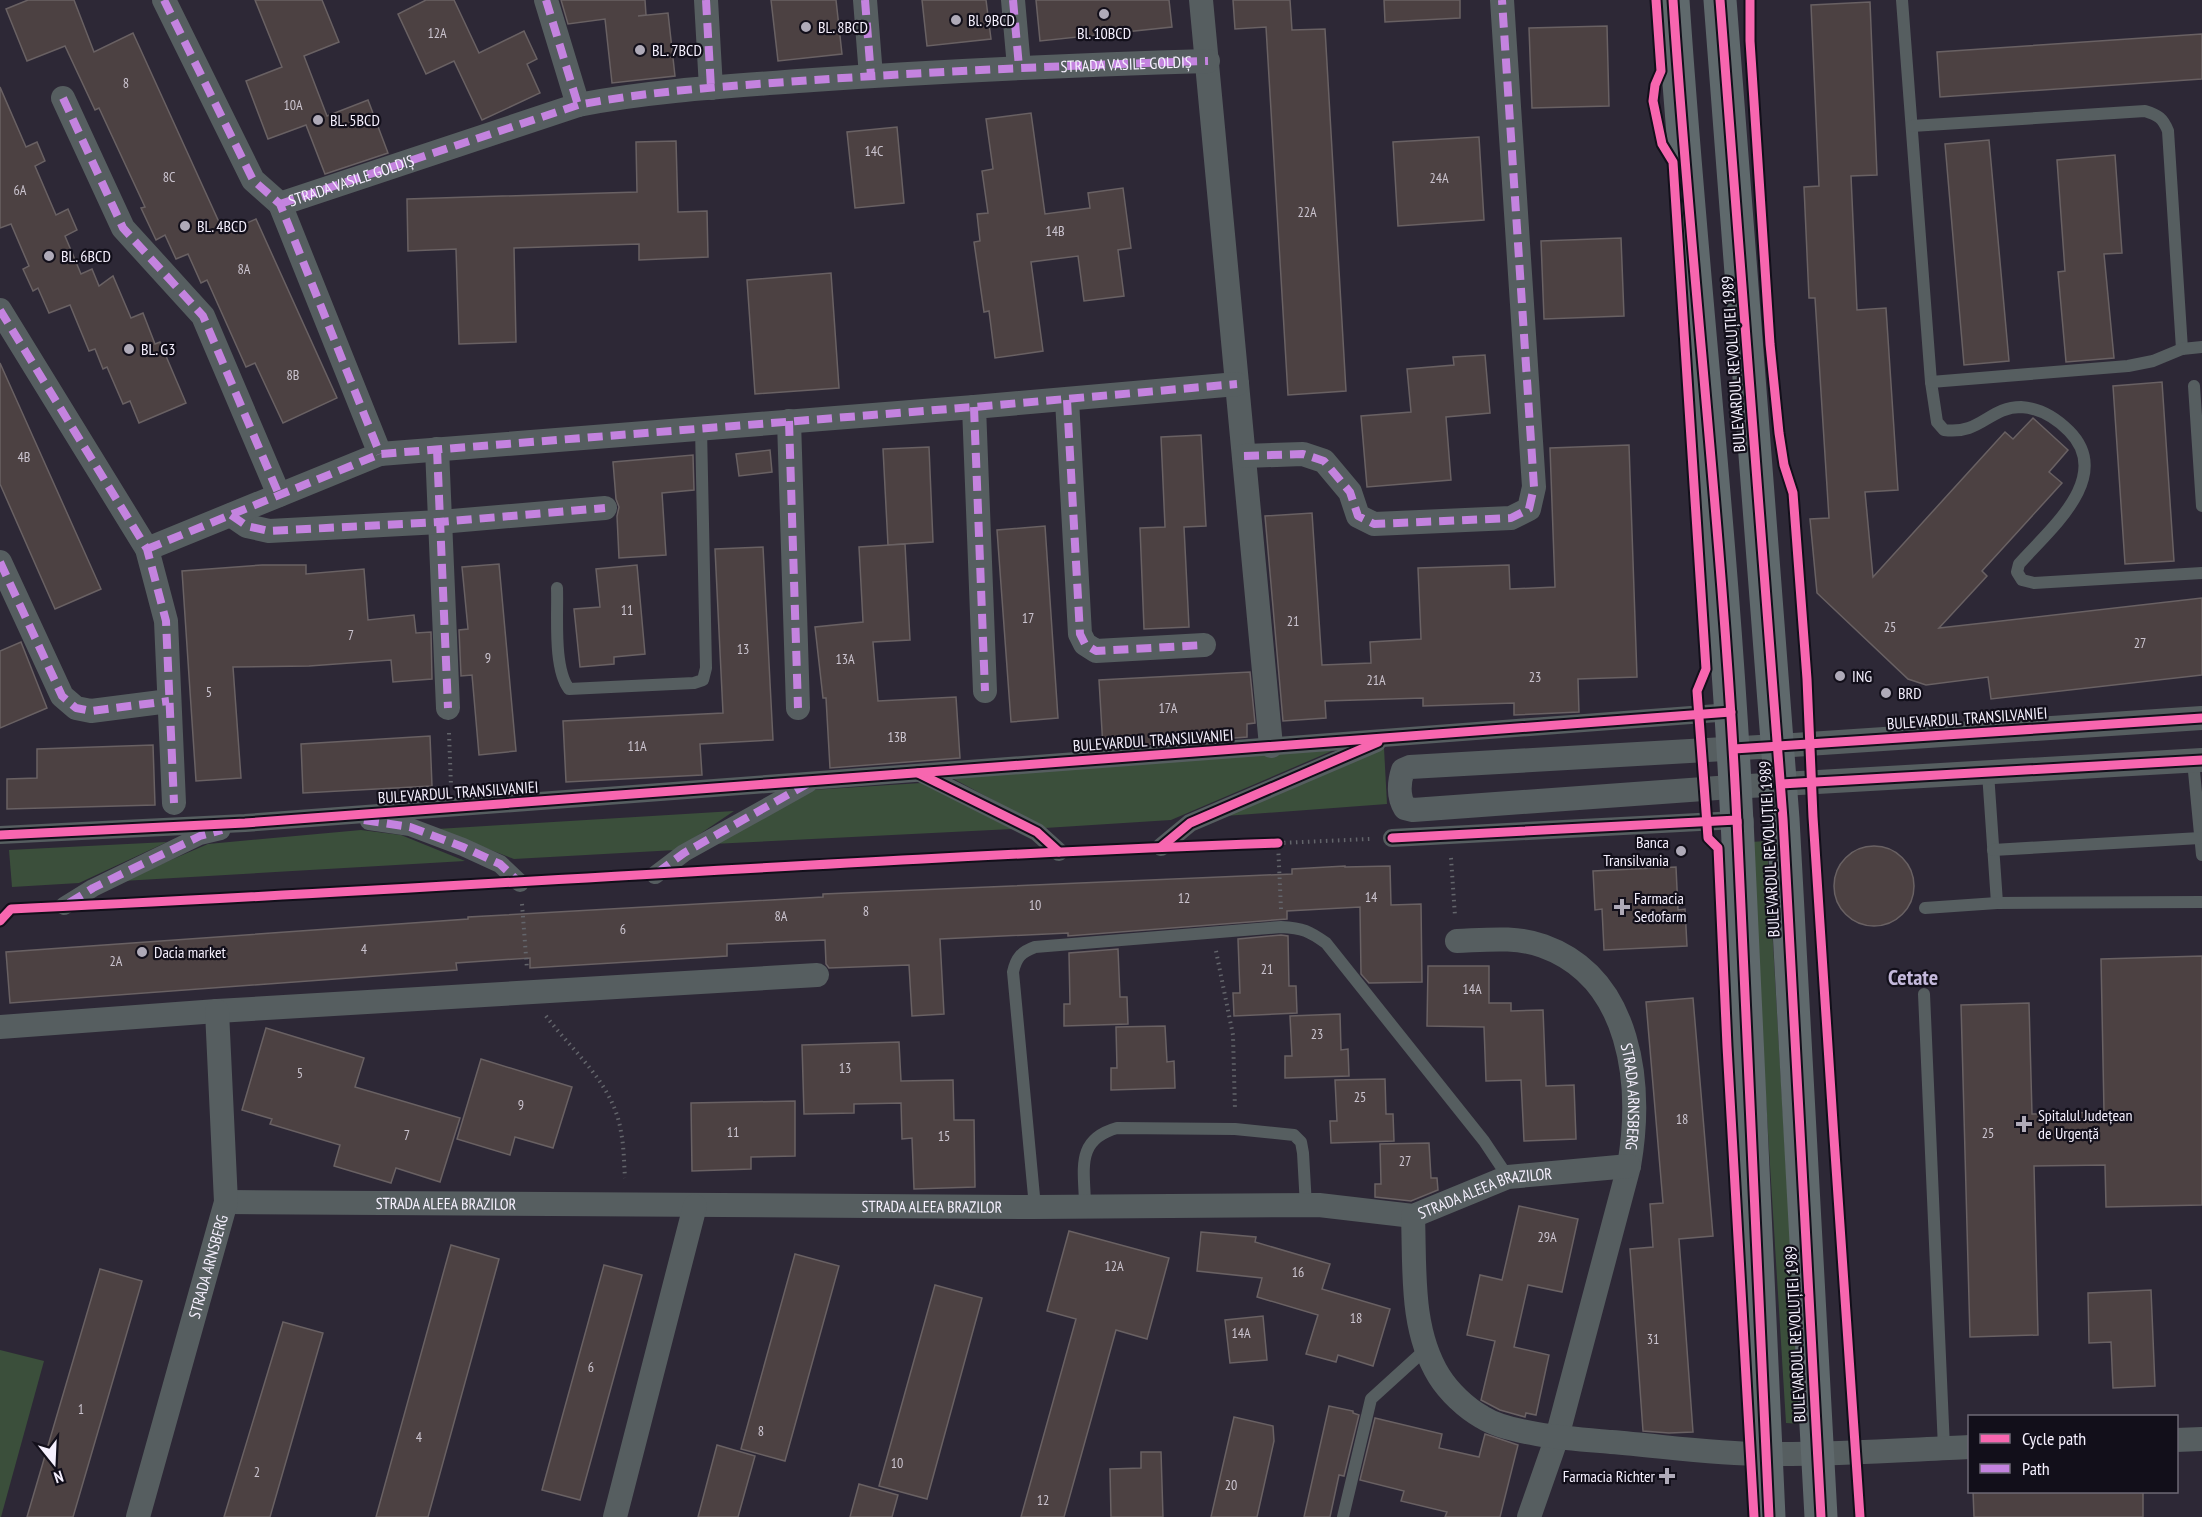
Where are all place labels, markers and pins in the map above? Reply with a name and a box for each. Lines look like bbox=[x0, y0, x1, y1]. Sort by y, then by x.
marker: Bl. 10BCD bbox=[1097, 7, 1111, 21]
place label: Bl. 9BCD bbox=[968, 10, 1015, 30]
marker: Bl. 9BCD bbox=[949, 13, 963, 27]
place label: BL. 8BCD bbox=[818, 17, 868, 37]
marker: BL. 8BCD bbox=[799, 20, 813, 34]
place label: Bl. 10BCD bbox=[1077, 23, 1131, 43]
place label: BL. 7BCD bbox=[652, 40, 702, 60]
marker: BL. 7BCD bbox=[633, 43, 647, 57]
place label: BL. 5BCD bbox=[330, 110, 380, 130]
marker: BL. 5BCD bbox=[311, 113, 325, 127]
place label: BL. 4BCD bbox=[197, 216, 247, 236]
marker: BL. 4BCD bbox=[178, 219, 192, 233]
place label: BL. 6BCD bbox=[61, 246, 111, 266]
marker: BL. 6BCD bbox=[42, 249, 56, 263]
place label: BL. G3 bbox=[141, 339, 175, 359]
marker: BL. G3 bbox=[122, 342, 136, 356]
place label: ING bbox=[1852, 666, 1872, 686]
marker: ING bbox=[1833, 669, 1847, 683]
place label: BRD bbox=[1898, 683, 1922, 703]
marker: BRD bbox=[1879, 686, 1893, 700]
place label: Banca Transilvania bbox=[1603, 832, 1669, 870]
marker: Banca Transilvania bbox=[1674, 844, 1688, 858]
place label: Farmacia Sedofarm bbox=[1634, 888, 1686, 926]
marker: Farmacia Sedofarm bbox=[1615, 900, 1629, 914]
place label: Dacia market bbox=[154, 942, 227, 962]
marker: Dacia market bbox=[135, 945, 149, 959]
place label: Spitalul Județean de Urgență bbox=[2038, 1105, 2133, 1143]
marker: Spitalul Județean de Urgență bbox=[2015, 1115, 2033, 1133]
place label: Farmacia Richter bbox=[1563, 1466, 1656, 1486]
marker: Farmacia Richter bbox=[1660, 1469, 1674, 1483]

